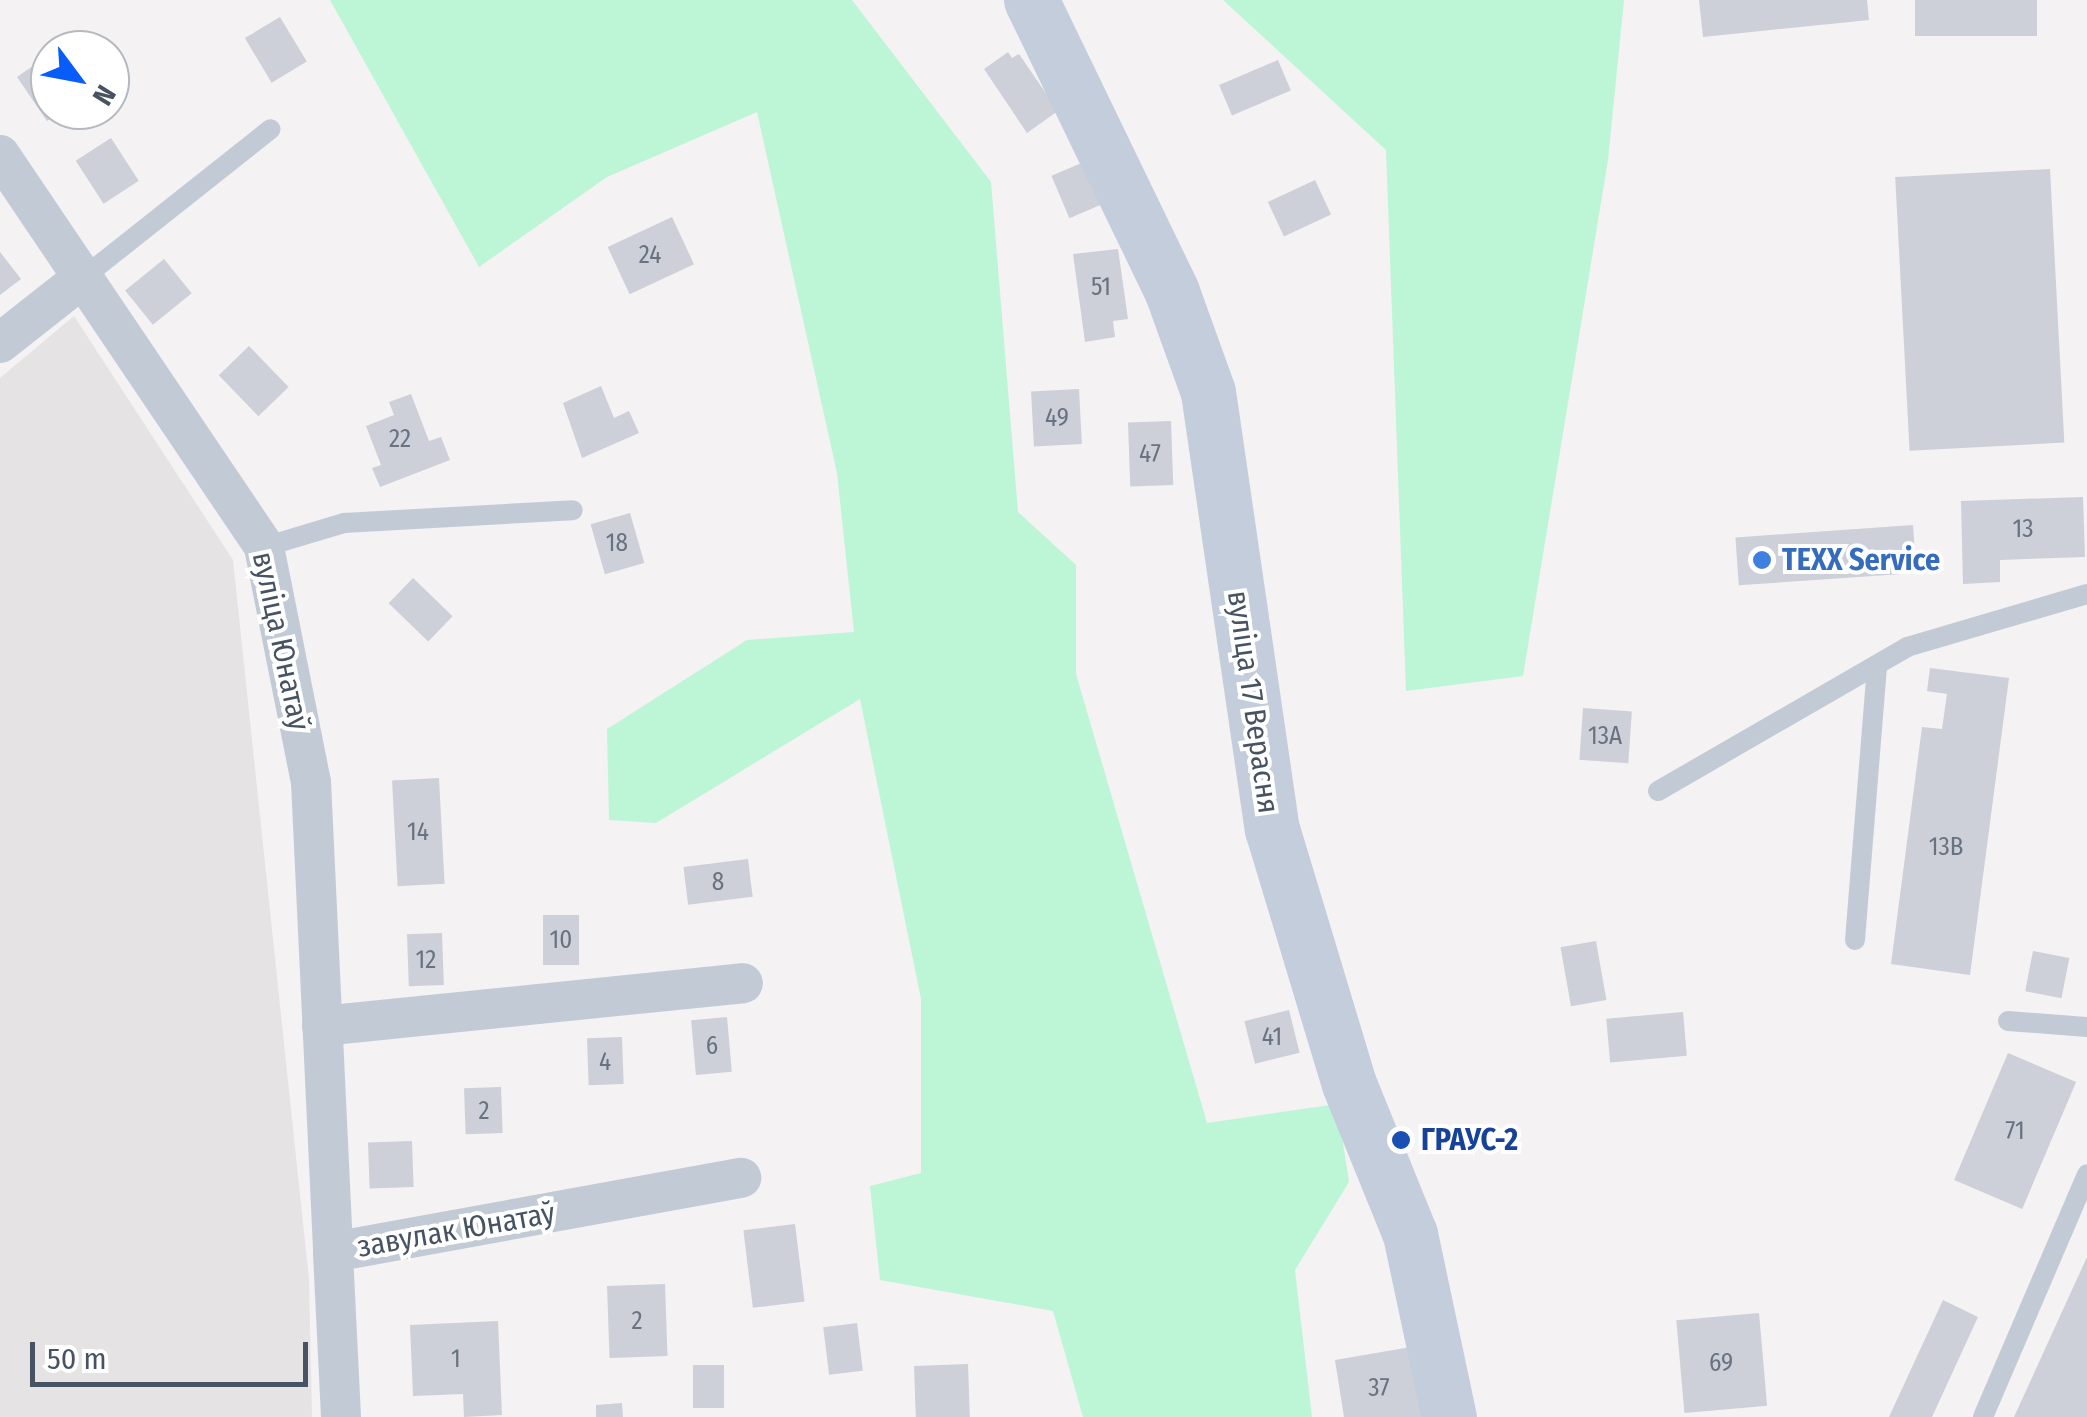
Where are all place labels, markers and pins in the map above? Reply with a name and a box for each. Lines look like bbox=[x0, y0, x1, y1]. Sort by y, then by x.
place label: TEXX Service bbox=[1782, 542, 1940, 578]
marker: TEXX Service bbox=[1751, 549, 1773, 571]
place label: ГРАУС-2 bbox=[1421, 1122, 1518, 1158]
marker: ГРАУС-2 bbox=[1390, 1129, 1412, 1151]

